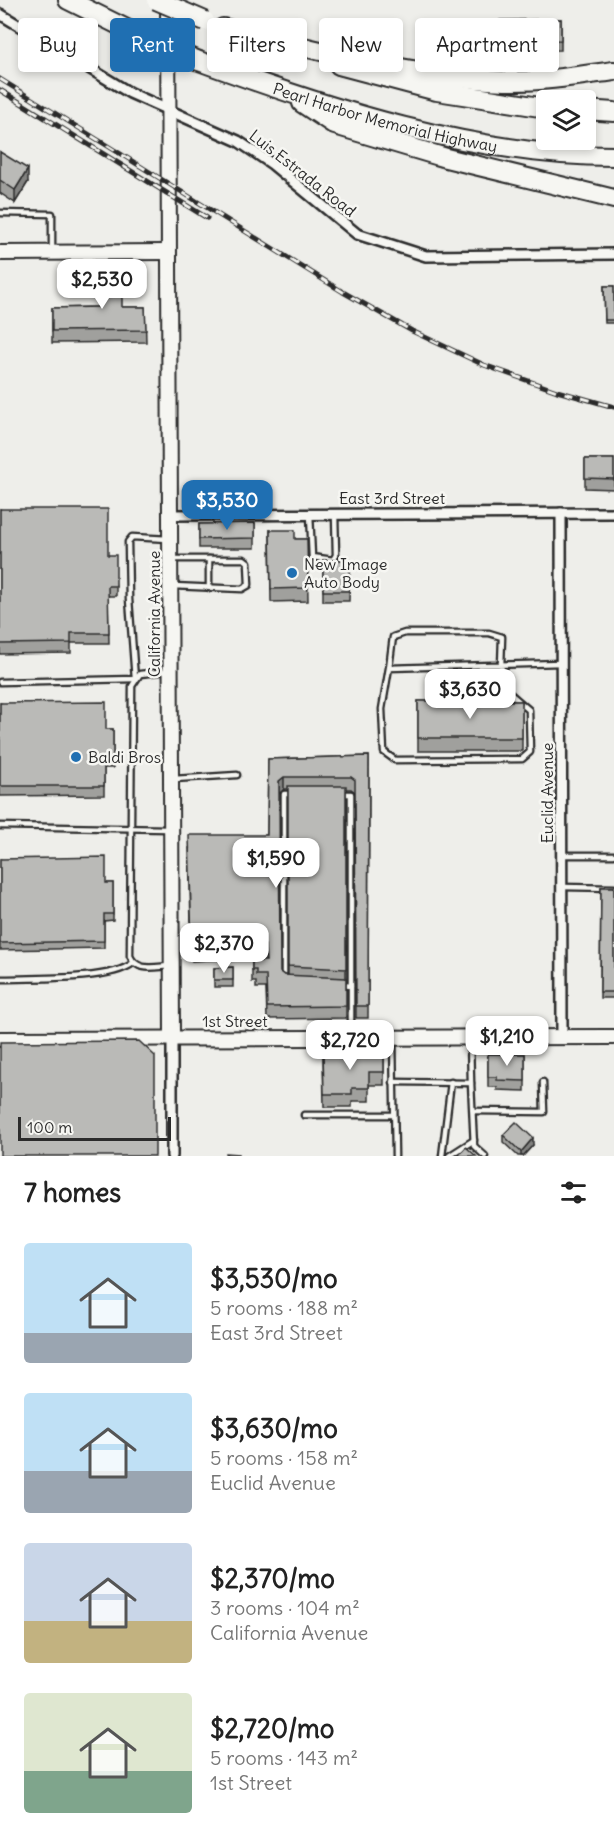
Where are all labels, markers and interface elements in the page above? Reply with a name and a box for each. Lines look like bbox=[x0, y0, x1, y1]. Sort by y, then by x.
chip: Buy bbox=[18, 18, 98, 72]
chip: Rent bbox=[110, 18, 195, 72]
chip: Filters bbox=[207, 18, 307, 72]
chip: New bbox=[319, 18, 403, 72]
chip: Apartment bbox=[415, 18, 559, 72]
street label: Pearl Harbor Memorial Highway bbox=[271, 78, 499, 156]
map controls bbox=[536, 90, 596, 150]
button: layers bbox=[536, 90, 596, 150]
street label: Luis Estrada Road bbox=[246, 125, 360, 221]
pin: $2,530 bbox=[53, 259, 151, 310]
text: $2,530 bbox=[71, 266, 133, 291]
pin: $3,530 bbox=[178, 480, 276, 531]
text: $3,530 bbox=[196, 487, 258, 512]
street label: East 3rd Street bbox=[339, 488, 446, 508]
street label: California Avenue bbox=[144, 551, 164, 677]
place label: New Image Auto Body bbox=[304, 554, 387, 592]
marker: New Image Auto Body bbox=[285, 566, 299, 580]
pin: $3,630 bbox=[421, 669, 519, 720]
text: $3,630 bbox=[439, 676, 501, 701]
street label: Euclid Avenue bbox=[537, 743, 557, 843]
place label: Baldi Bros bbox=[88, 747, 161, 767]
marker: Baldi Bros bbox=[69, 750, 83, 764]
pin: $1,590 bbox=[227, 838, 325, 889]
text: $1,590 bbox=[246, 845, 306, 870]
pin: $2,370 bbox=[175, 923, 273, 974]
text: $2,370 bbox=[194, 930, 254, 955]
street label: 1st Street bbox=[202, 1011, 268, 1031]
pin: $1,210 bbox=[458, 1016, 556, 1067]
pin: $2,720 bbox=[301, 1020, 399, 1071]
text: $1,210 bbox=[480, 1023, 534, 1048]
text: $2,720 bbox=[320, 1027, 380, 1052]
scale bar bbox=[18, 1114, 171, 1142]
text: 100 m bbox=[27, 1117, 72, 1137]
text: 7 homes bbox=[24, 1176, 121, 1209]
icon: filters bbox=[557, 1176, 590, 1209]
text: $3,530/mo bbox=[210, 1262, 338, 1295]
icon: home bbox=[72, 1267, 144, 1339]
text: 5 rooms · 188 m² bbox=[210, 1295, 358, 1320]
text: East 3rd Street bbox=[210, 1320, 343, 1345]
text: $3,630/mo bbox=[210, 1412, 338, 1445]
icon: home bbox=[72, 1417, 144, 1489]
text: 5 rooms · 158 m² bbox=[210, 1445, 358, 1470]
text: Euclid Avenue bbox=[210, 1470, 336, 1495]
text: $2,370/mo bbox=[210, 1562, 335, 1595]
icon: home bbox=[72, 1567, 144, 1639]
text: 3 rooms · 104 m² bbox=[210, 1595, 360, 1620]
text: California Avenue bbox=[210, 1620, 368, 1645]
text: $2,720/mo bbox=[210, 1712, 334, 1745]
icon: home bbox=[72, 1717, 144, 1789]
text: 5 rooms · 143 m² bbox=[210, 1745, 358, 1770]
text: 1st Street bbox=[210, 1770, 292, 1795]

